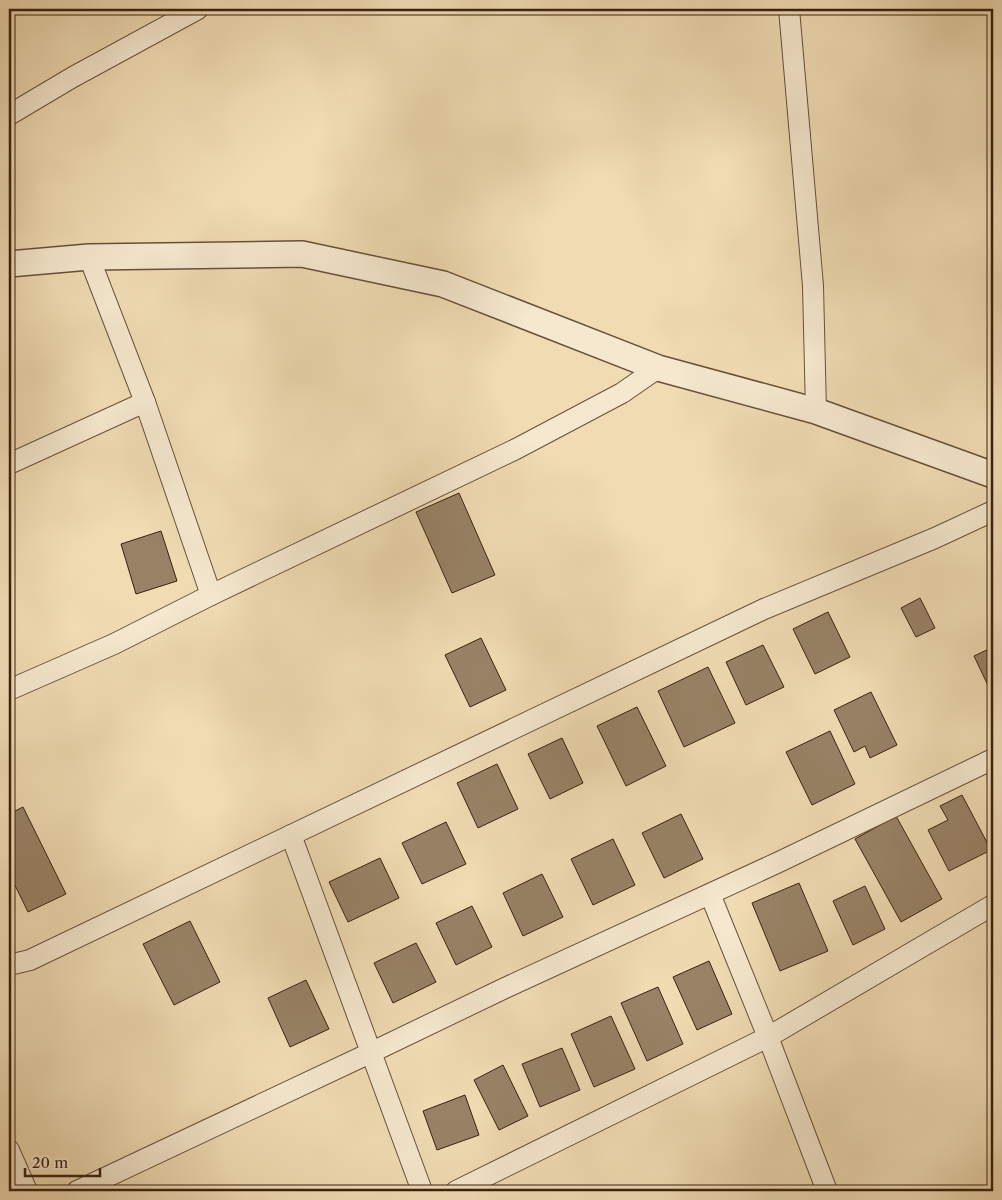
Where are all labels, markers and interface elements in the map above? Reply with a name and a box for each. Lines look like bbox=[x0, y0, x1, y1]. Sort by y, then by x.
scale bar bbox=[25, 1145, 100, 1177]
text: 20 m bbox=[32, 1153, 68, 1172]

